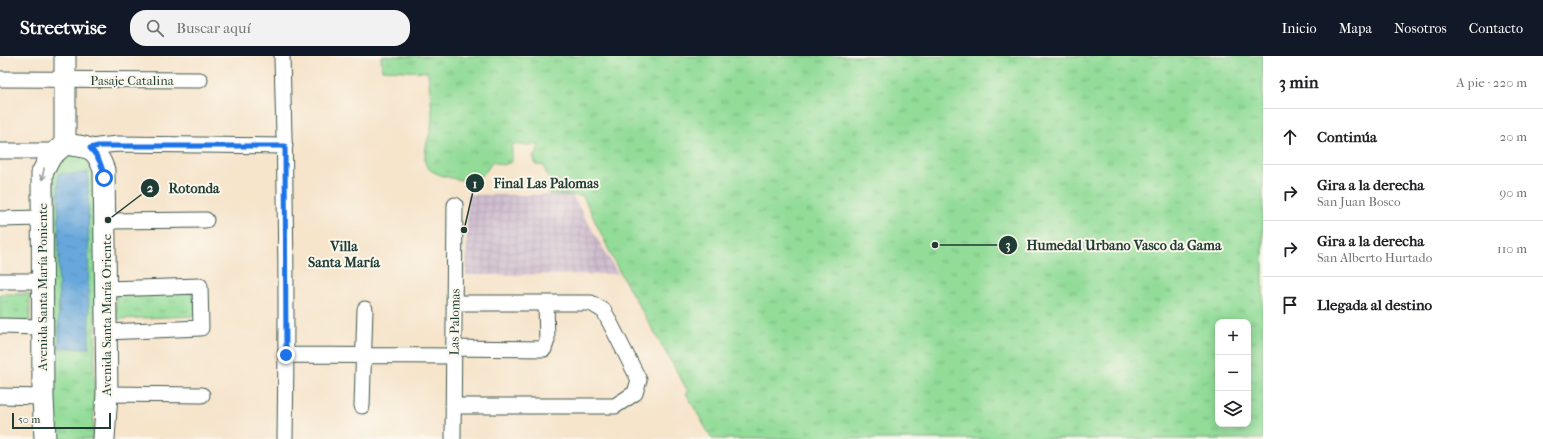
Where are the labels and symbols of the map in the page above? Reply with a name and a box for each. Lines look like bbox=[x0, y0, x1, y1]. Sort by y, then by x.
street label: Pasaje Catalina bbox=[90, 73, 175, 88]
one-way arrow bbox=[39, 167, 47, 180]
route start bbox=[95, 169, 113, 187]
callout: Final Las Palomas bbox=[465, 170, 607, 196]
callout: Rotonda bbox=[140, 175, 227, 201]
text: Final Las Palomas bbox=[492, 175, 599, 192]
text: 1 bbox=[473, 177, 477, 191]
text: Rotonda bbox=[168, 180, 220, 197]
text: 2 bbox=[147, 181, 154, 195]
street label: Avenida Santa María Poniente bbox=[35, 202, 50, 372]
callout: Humedal Urbano Vasco da Gama bbox=[998, 232, 1229, 258]
street label: Avenida Santa María Oriente bbox=[99, 233, 114, 397]
text: Humedal Urbano Vasco da Gama bbox=[1027, 237, 1222, 254]
district label: Villa Santa María bbox=[308, 238, 381, 271]
text: 3 bbox=[1006, 238, 1011, 253]
street label: Las Palomas bbox=[446, 288, 463, 356]
route end bbox=[277, 346, 295, 364]
scale bar bbox=[12, 411, 111, 430]

